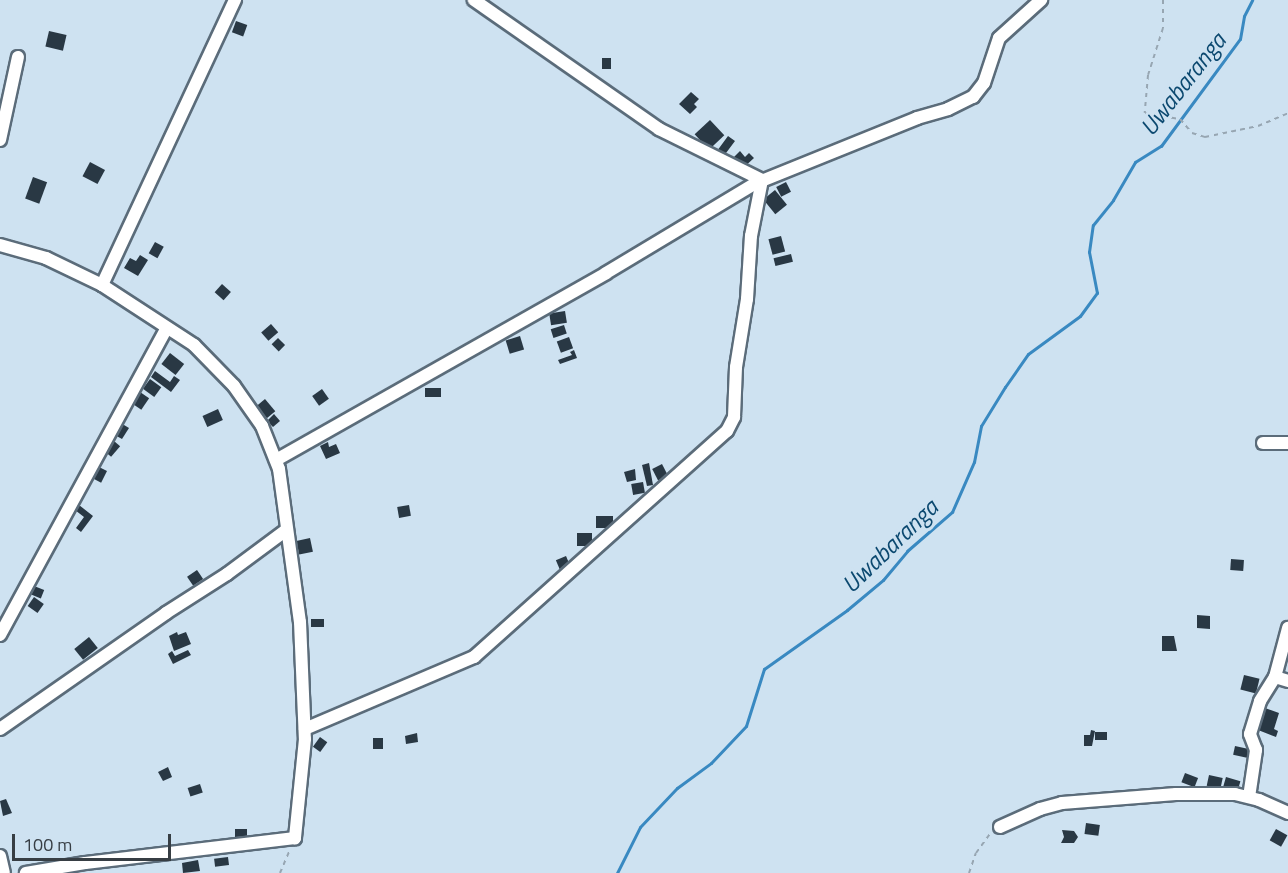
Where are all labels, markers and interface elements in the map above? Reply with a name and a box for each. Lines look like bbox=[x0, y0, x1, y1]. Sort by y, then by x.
water label: Uwabaranga bbox=[1134, 27, 1232, 141]
water label: Uwabaranga bbox=[836, 493, 944, 599]
scale bar bbox=[15, 822, 174, 860]
text: 100 m bbox=[23, 831, 72, 858]

